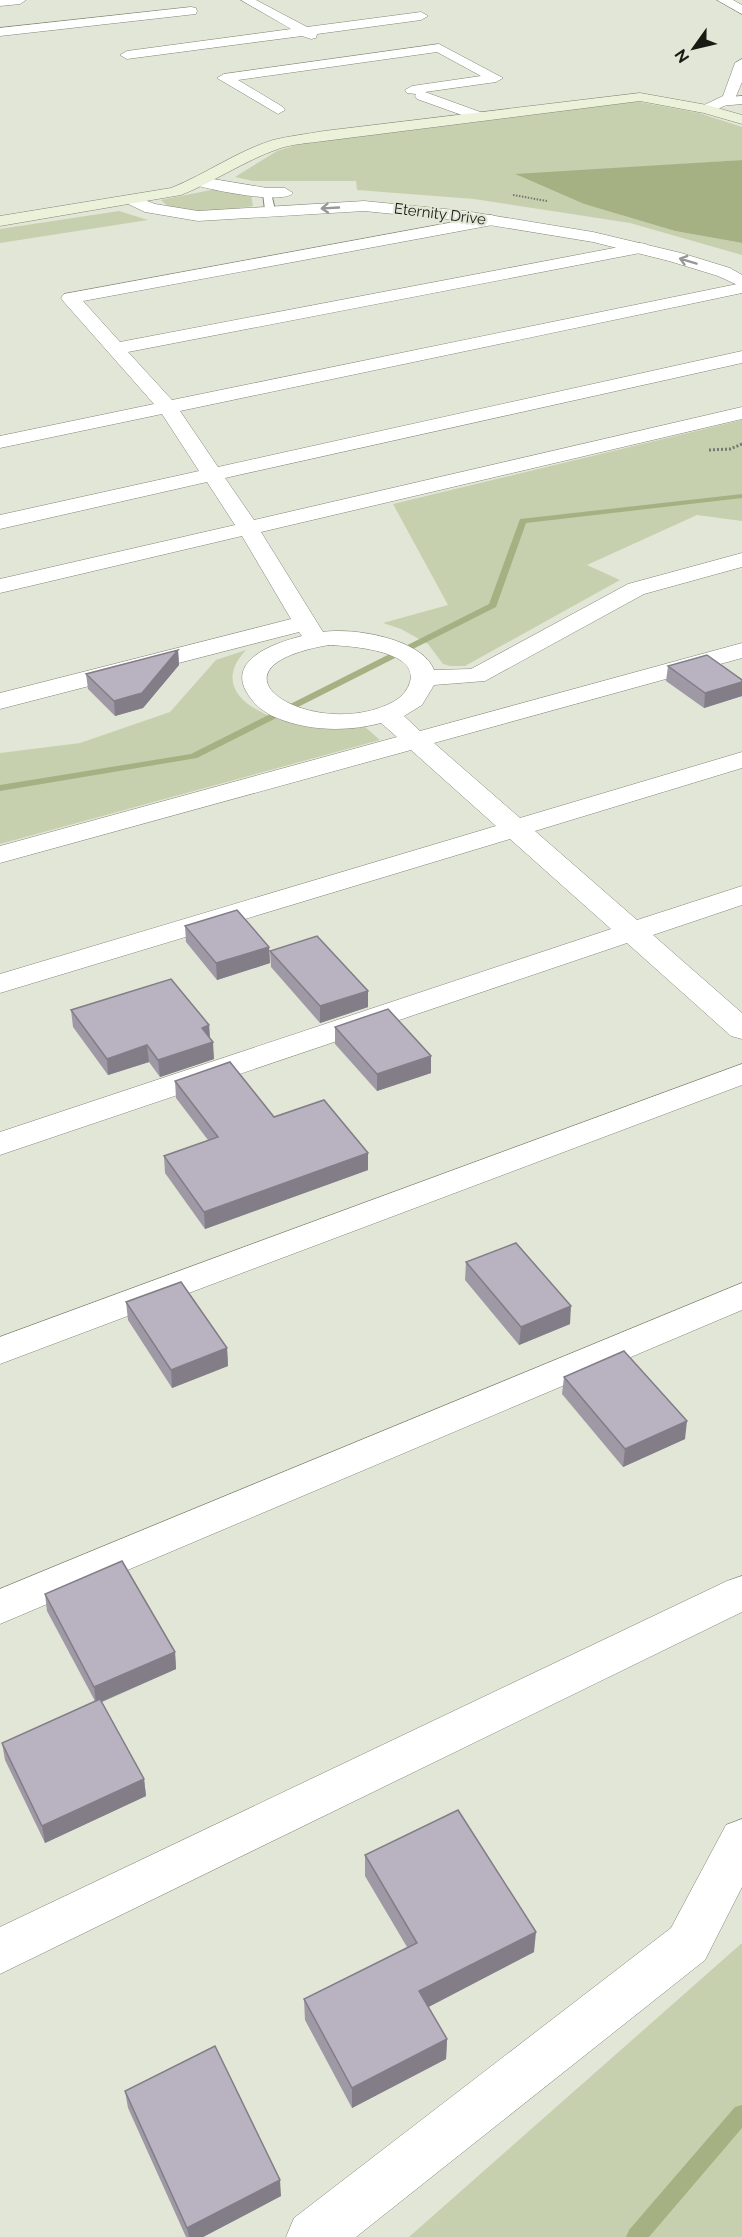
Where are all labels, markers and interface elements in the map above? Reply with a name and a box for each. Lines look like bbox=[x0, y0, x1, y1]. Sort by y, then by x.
north arrow bbox=[664, 18, 724, 78]
text: N bbox=[671, 46, 693, 66]
street label: Eternity Drive bbox=[393, 199, 487, 229]
one-way arrow bbox=[320, 202, 340, 213]
one-way arrow bbox=[679, 255, 698, 266]

